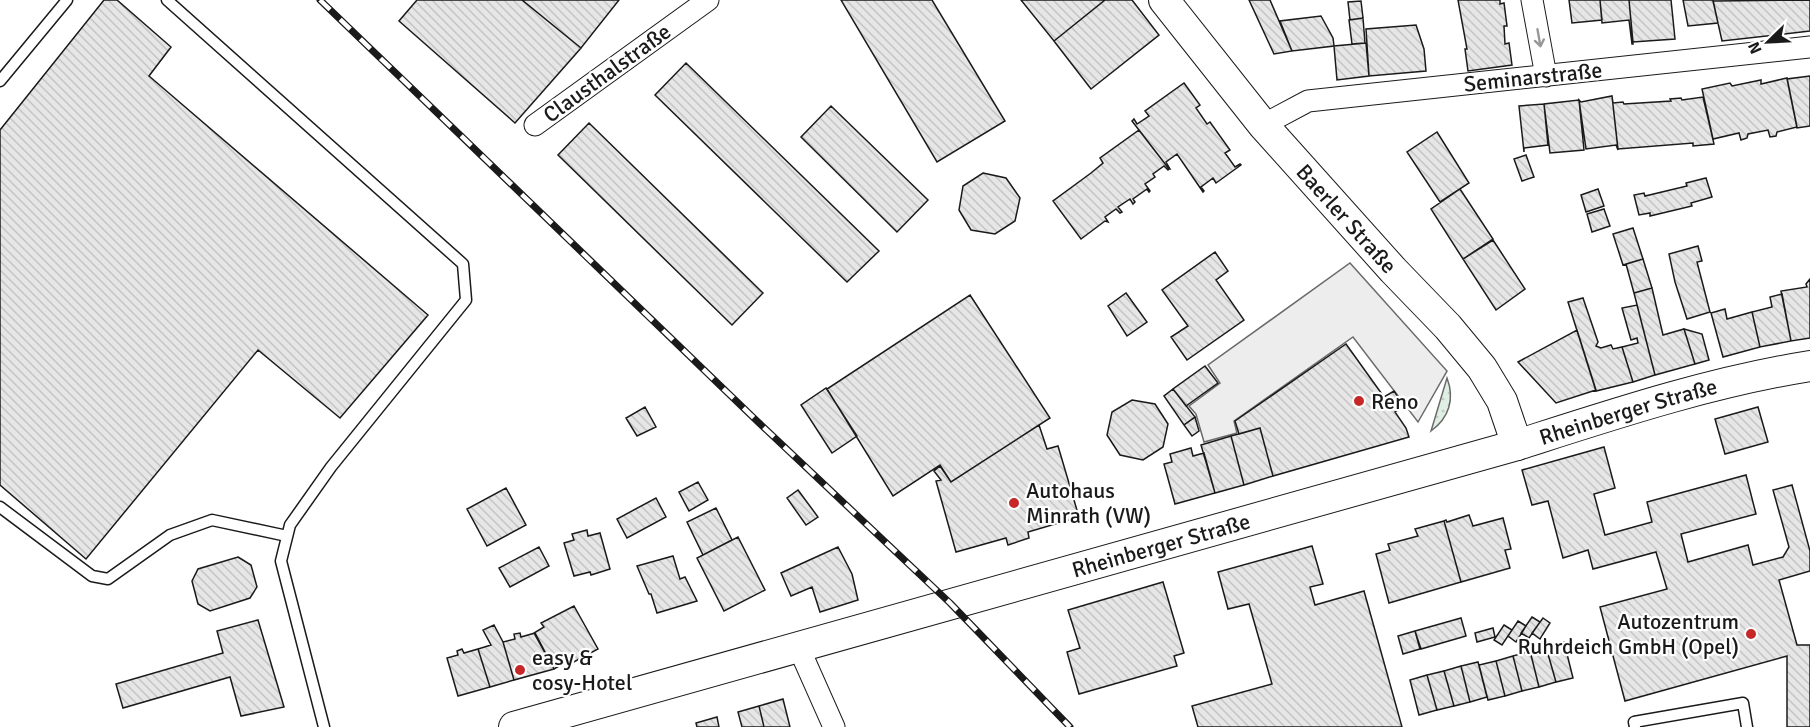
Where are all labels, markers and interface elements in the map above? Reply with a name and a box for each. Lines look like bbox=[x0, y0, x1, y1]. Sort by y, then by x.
north arrow bbox=[1738, 12, 1798, 72]
street label: Clausthalstraße bbox=[538, 18, 676, 128]
one-way arrow bbox=[1534, 27, 1545, 47]
text: N bbox=[1744, 39, 1767, 57]
street label: Seminarstraße bbox=[1462, 56, 1604, 98]
street label: Baerler Straße bbox=[1291, 158, 1403, 279]
street label: Rheinberger Straße bbox=[1536, 372, 1720, 451]
place label: Reno bbox=[1371, 388, 1418, 415]
marker: Reno bbox=[1352, 394, 1366, 408]
place label: Autohaus Minrath (VW) bbox=[1026, 477, 1151, 529]
marker: Autohaus Minrath (VW) bbox=[1007, 496, 1021, 510]
street label: Rheinberger Straße bbox=[1069, 507, 1253, 583]
place label: Autozentrum Ruhrdeich GmbH (Opel) bbox=[1517, 608, 1739, 660]
marker: Autozentrum Ruhrdeich GmbH (Opel) bbox=[1744, 627, 1758, 641]
place label: easy & cosy-Hotel bbox=[532, 644, 632, 696]
marker: easy & cosy-Hotel bbox=[513, 663, 527, 677]

